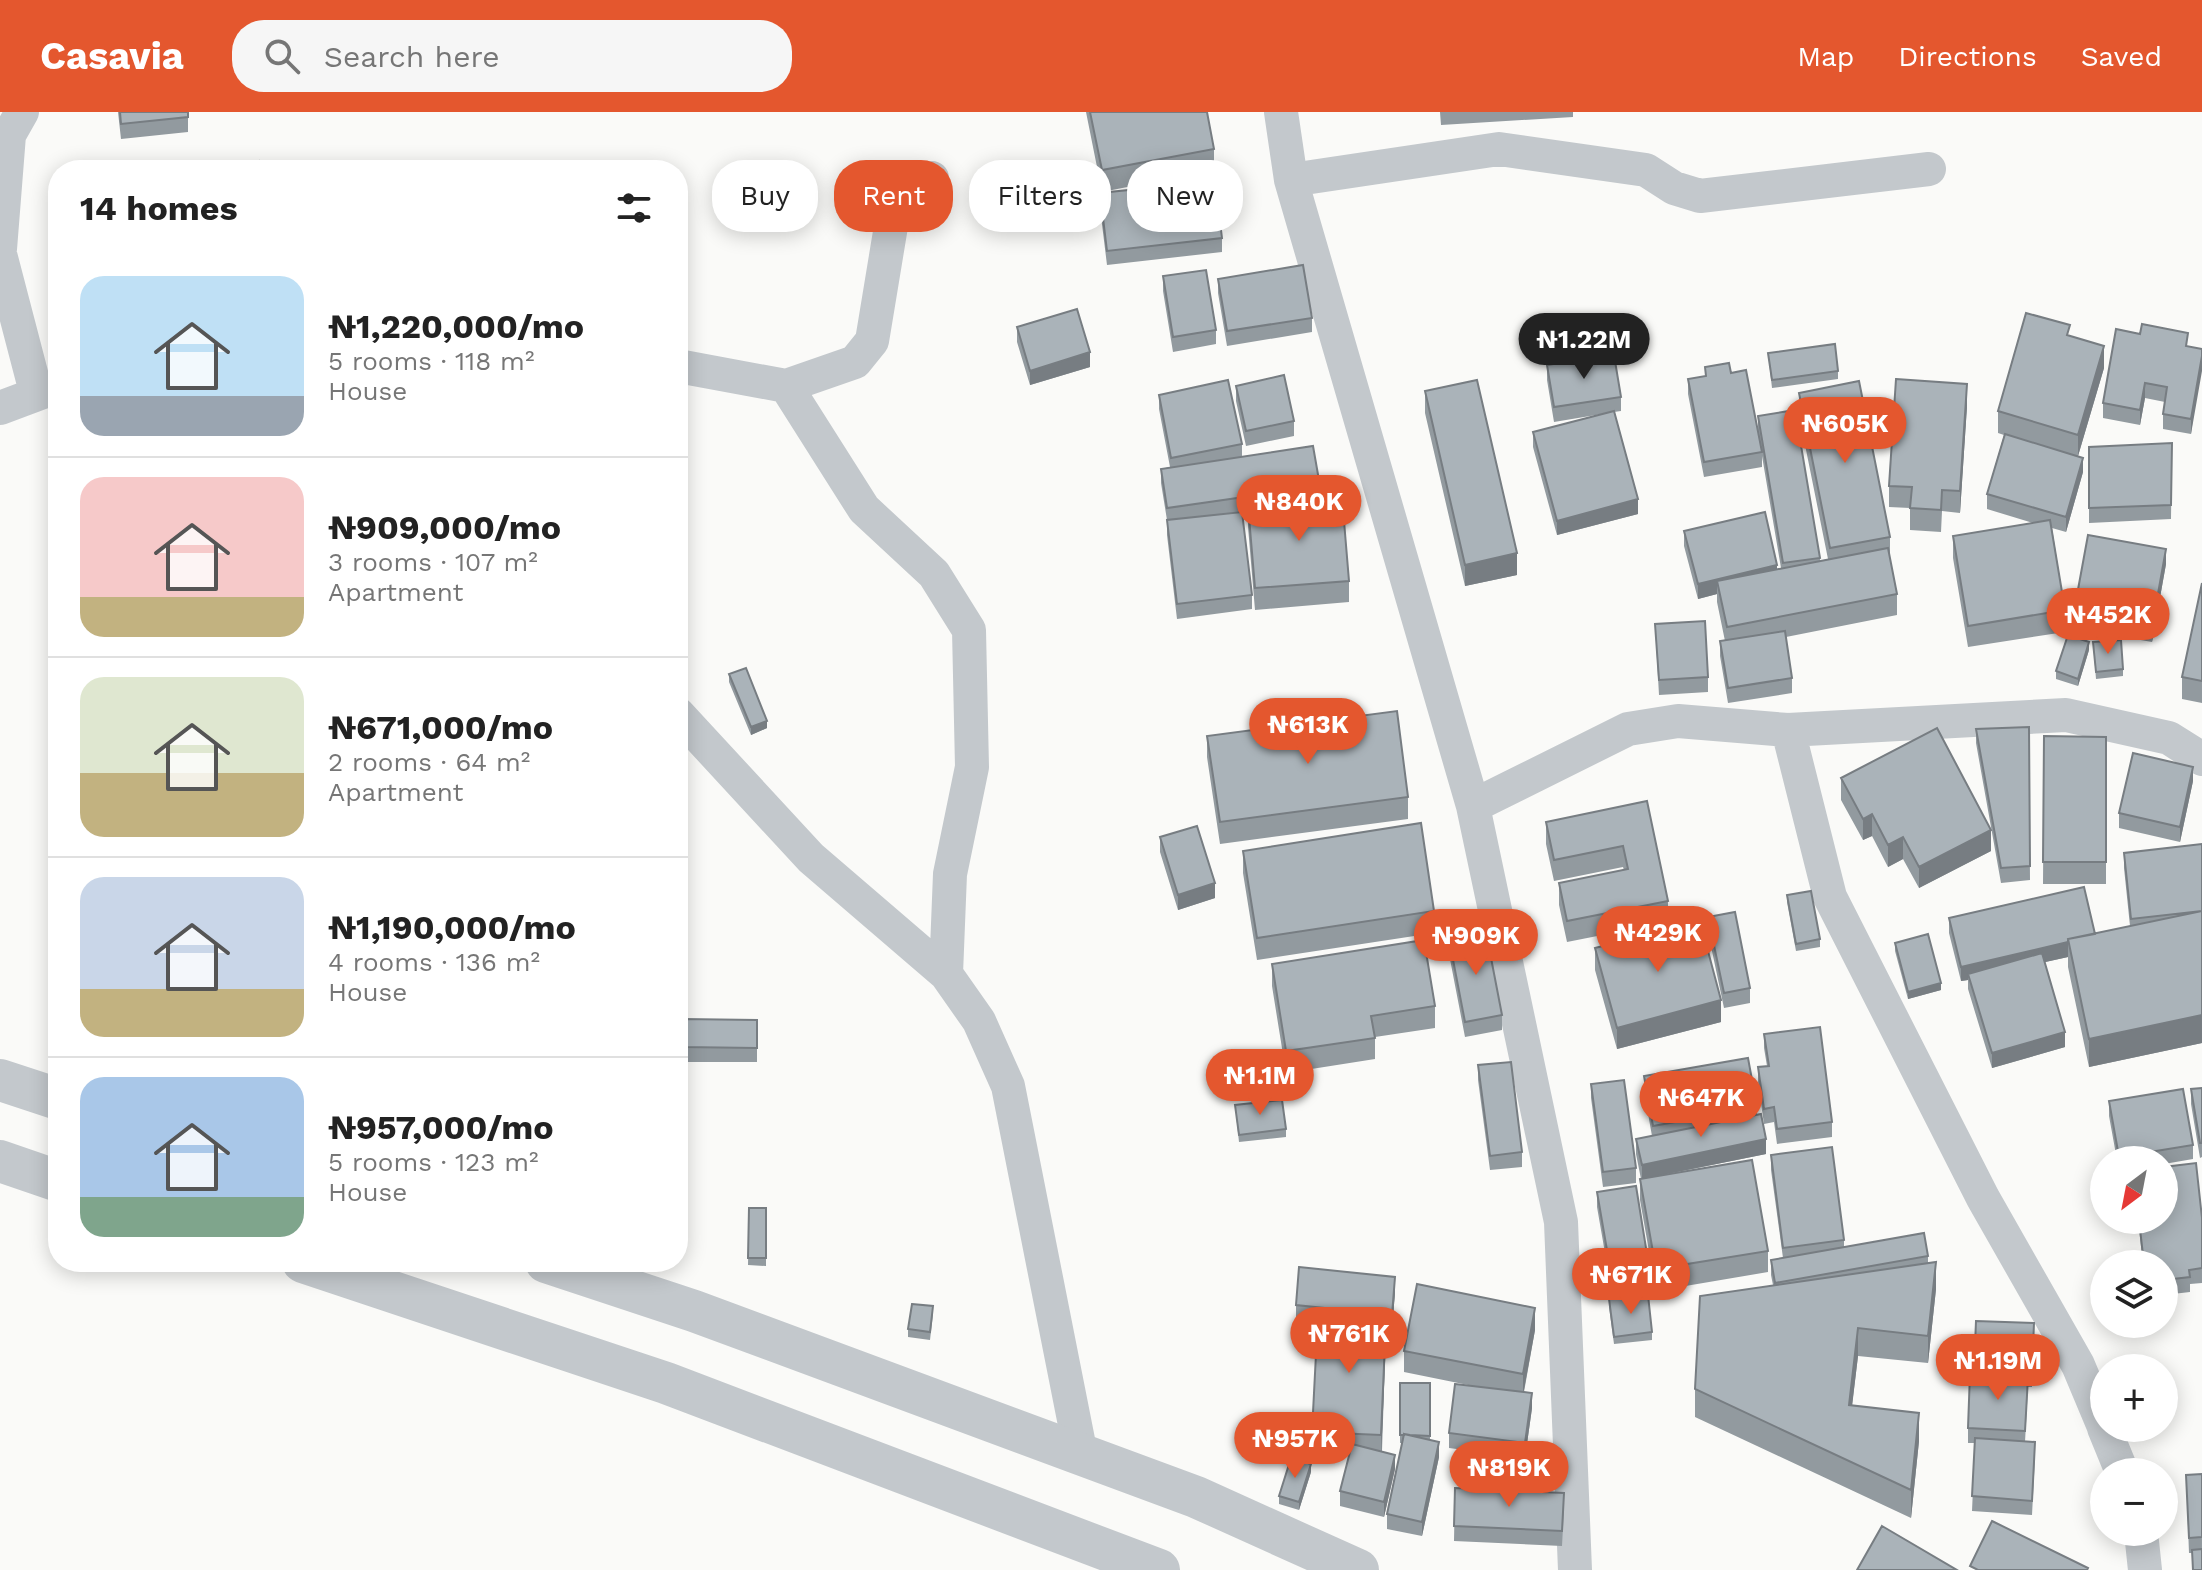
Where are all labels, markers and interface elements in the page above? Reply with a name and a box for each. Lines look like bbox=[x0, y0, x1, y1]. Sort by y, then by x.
search box bbox=[232, 20, 792, 92]
text: Casavia bbox=[40, 34, 184, 78]
icon: search bbox=[260, 34, 304, 78]
text: Search here bbox=[324, 39, 500, 74]
text: Map bbox=[1797, 40, 1854, 73]
text: Directions bbox=[1898, 40, 2037, 73]
text: Saved bbox=[2081, 40, 2162, 73]
chip: Buy bbox=[712, 160, 818, 232]
chip: Rent bbox=[834, 160, 953, 232]
chip: Filters bbox=[969, 160, 1111, 232]
chip: New bbox=[1127, 160, 1243, 232]
icon: filters bbox=[612, 186, 656, 230]
text: 14 homes bbox=[80, 188, 238, 228]
text: ₦1,220,000/mo bbox=[328, 306, 584, 346]
icon: home bbox=[144, 308, 240, 404]
pin: ₦1.22M bbox=[1519, 313, 1649, 381]
text: ₦1.22M bbox=[1537, 324, 1631, 354]
text: 5 rooms · 118 m² bbox=[328, 346, 534, 376]
text: House bbox=[328, 376, 407, 406]
pin: ₦605K bbox=[1789, 397, 1901, 465]
text: ₦605K bbox=[1801, 408, 1889, 438]
pin: ₦840K bbox=[1243, 475, 1355, 543]
text: ₦840K bbox=[1254, 486, 1344, 516]
text: ₦909,000/mo bbox=[328, 507, 561, 547]
icon: home bbox=[144, 509, 240, 605]
text: 3 rooms · 107 m² bbox=[328, 547, 538, 577]
text: Apartment bbox=[328, 577, 464, 607]
pin: ₦452K bbox=[2052, 588, 2164, 656]
text: ₦452K bbox=[2065, 599, 2151, 629]
pin: ₦613K bbox=[1252, 698, 1364, 766]
text: ₦671,000/mo bbox=[328, 707, 553, 747]
icon: home bbox=[144, 709, 240, 805]
text: ₦613K bbox=[1267, 709, 1349, 739]
text: 2 rooms · 64 m² bbox=[328, 747, 530, 777]
text: Apartment bbox=[328, 777, 464, 807]
pin: ₦429K bbox=[1602, 906, 1714, 974]
text: ₦1,190,000/mo bbox=[328, 907, 576, 947]
icon: home bbox=[144, 909, 240, 1005]
pin: ₦909K bbox=[1420, 909, 1532, 977]
text: ₦429K bbox=[1614, 917, 1702, 947]
text: ₦909K bbox=[1432, 920, 1520, 950]
text: 4 rooms · 136 m² bbox=[328, 947, 540, 977]
text: House bbox=[328, 977, 407, 1007]
pin: ₦1.1M bbox=[1204, 1049, 1316, 1117]
text: ₦1.1M bbox=[1224, 1060, 1296, 1090]
pin: ₦647K bbox=[1645, 1071, 1757, 1139]
text: ₦647K bbox=[1658, 1082, 1744, 1112]
text: ₦957,000/mo bbox=[328, 1107, 554, 1147]
icon: home bbox=[144, 1109, 240, 1205]
north arrow bbox=[2090, 1146, 2178, 1234]
map controls bbox=[2090, 1146, 2178, 1546]
text: 5 rooms · 123 m² bbox=[328, 1147, 539, 1177]
text: House bbox=[328, 1177, 407, 1207]
pin: ₦671K bbox=[1575, 1248, 1687, 1316]
button: layers bbox=[2090, 1250, 2178, 1338]
text: ₦671K bbox=[1590, 1259, 1672, 1289]
pin: ₦761K bbox=[1293, 1307, 1405, 1375]
text: ₦761K bbox=[1308, 1318, 1390, 1348]
pin: ₦1.19M bbox=[1933, 1334, 2063, 1402]
text: ₦1.19M bbox=[1954, 1345, 2042, 1375]
button: + bbox=[2090, 1354, 2178, 1442]
pin: ₦957K bbox=[1239, 1412, 1351, 1480]
text: ₦957K bbox=[1252, 1423, 1338, 1453]
pin: ₦819K bbox=[1453, 1441, 1565, 1509]
text: ₦819K bbox=[1468, 1452, 1550, 1482]
button: − bbox=[2090, 1458, 2178, 1546]

